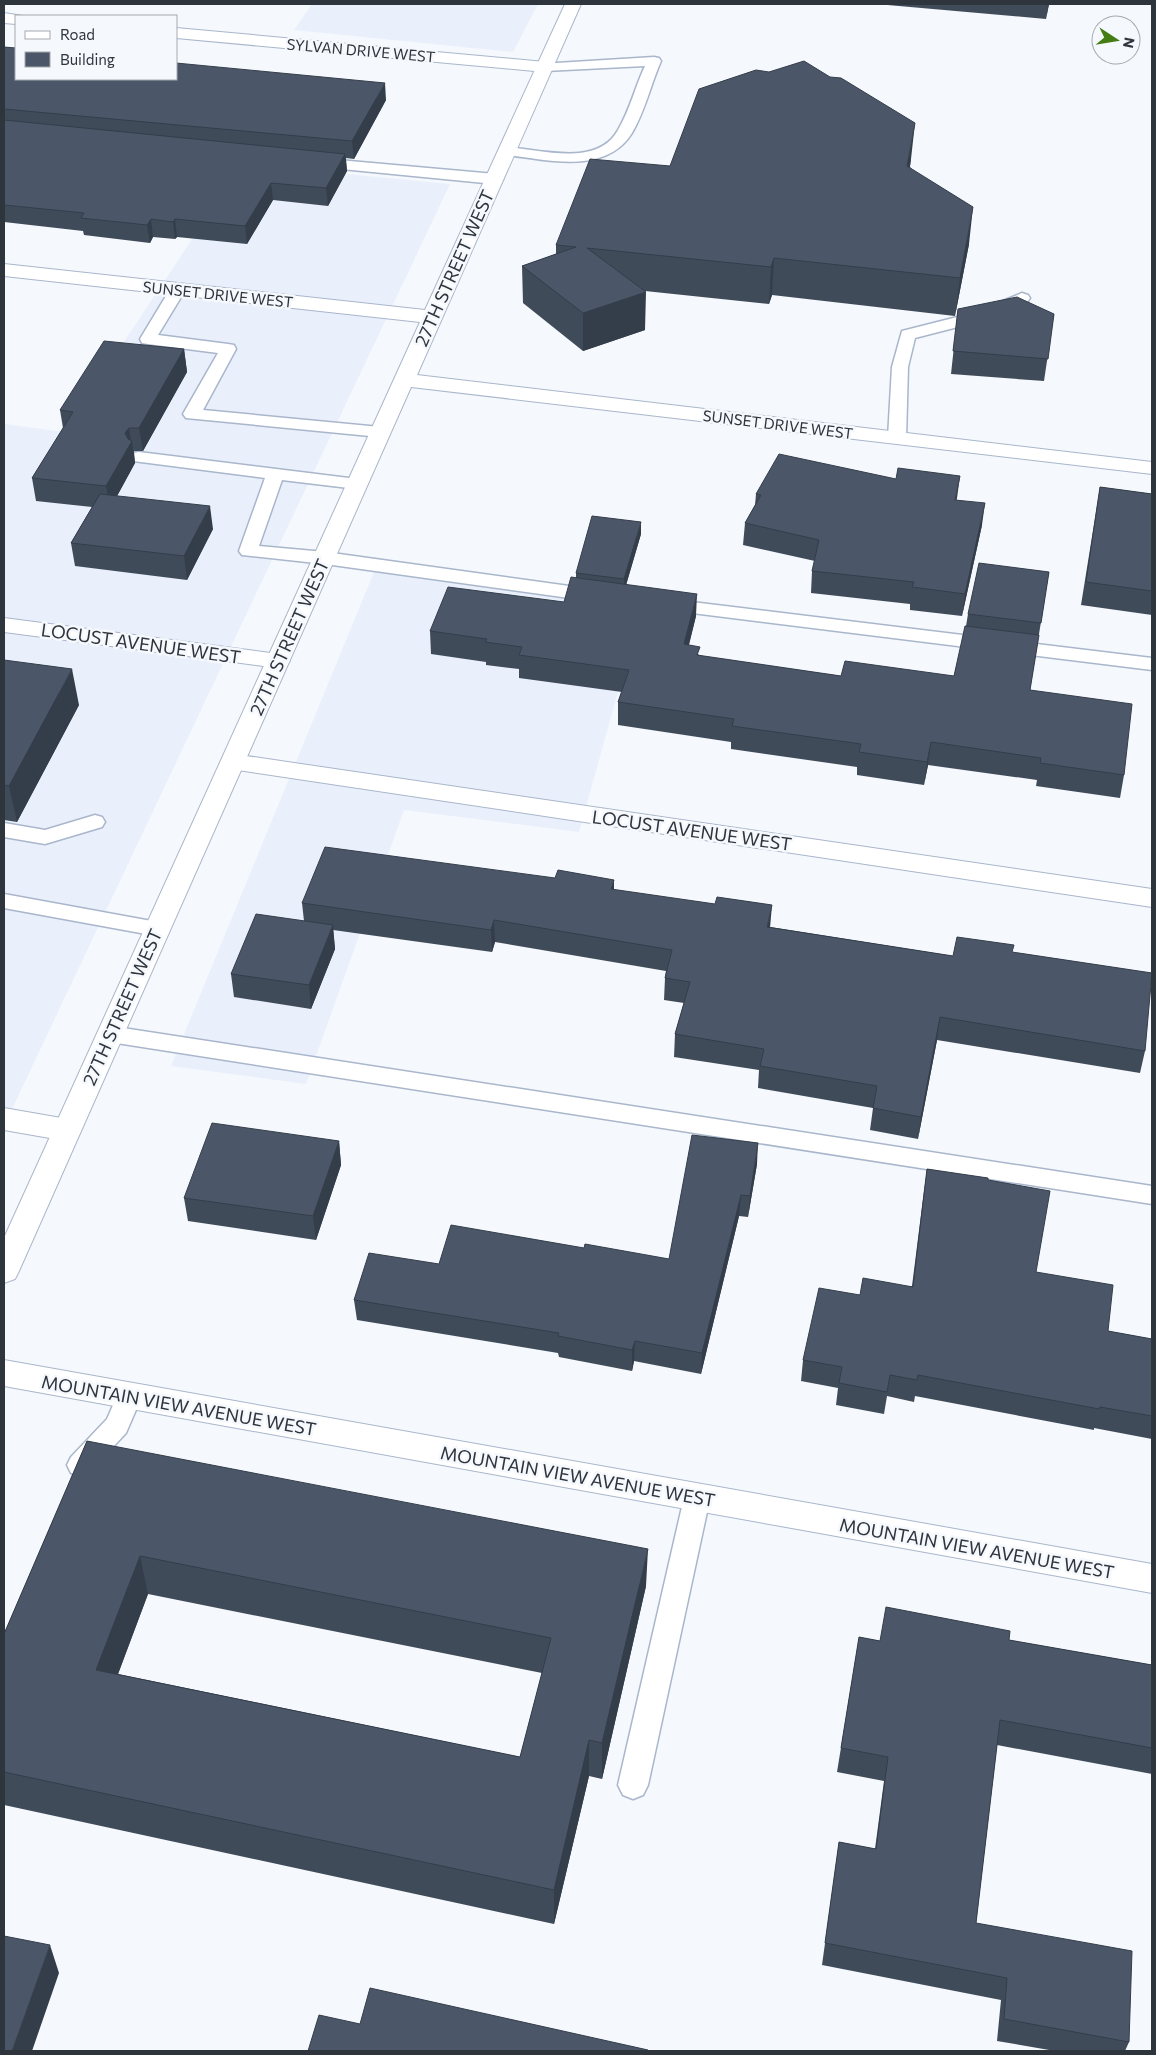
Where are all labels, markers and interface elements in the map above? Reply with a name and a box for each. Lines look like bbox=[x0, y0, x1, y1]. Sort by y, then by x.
legend bbox=[15, 15, 178, 80]
north arrow bbox=[1091, 15, 1141, 65]
text: Road bbox=[60, 25, 95, 43]
street label: SYLVAN DRIVE WEST bbox=[286, 35, 436, 65]
text: N bbox=[1120, 36, 1139, 50]
text: Building bbox=[60, 50, 115, 68]
street label: 27TH STREET WEST bbox=[410, 186, 498, 350]
street label: SUNSET DRIVE WEST bbox=[142, 277, 294, 311]
street label: SUNSET DRIVE WEST bbox=[702, 406, 854, 442]
street label: 27TH STREET WEST bbox=[245, 555, 333, 719]
street label: LOCUST AVENUE WEST bbox=[40, 618, 242, 668]
street label: LOCUST AVENUE WEST bbox=[591, 805, 793, 855]
street label: 27TH STREET WEST bbox=[78, 925, 166, 1089]
street label: MOUNTAIN VIEW AVENUE WEST bbox=[40, 1370, 318, 1440]
street label: MOUNTAIN VIEW AVENUE WEST bbox=[439, 1441, 717, 1511]
street label: MOUNTAIN VIEW AVENUE WEST bbox=[838, 1513, 1116, 1583]

